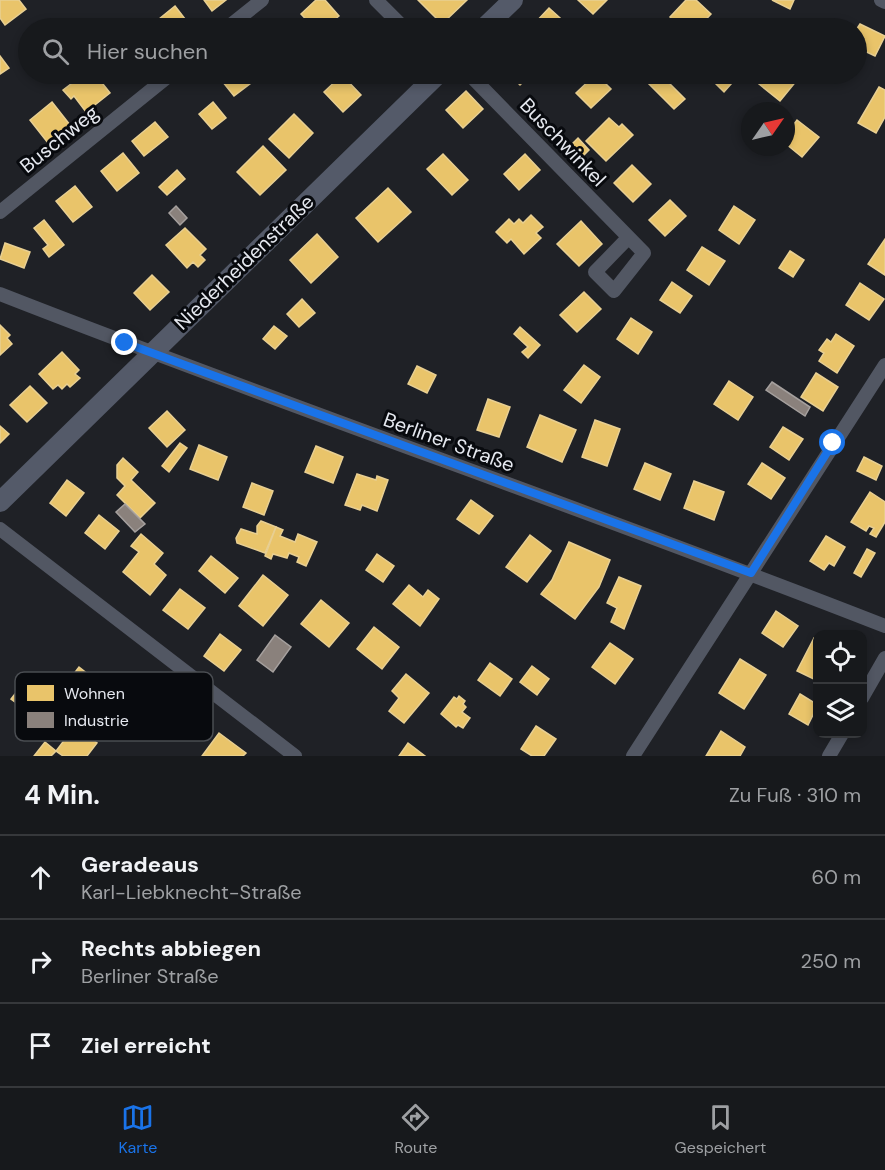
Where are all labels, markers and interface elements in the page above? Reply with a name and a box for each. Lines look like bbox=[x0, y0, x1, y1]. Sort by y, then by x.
search box bbox=[18, 18, 867, 84]
icon: search bbox=[39, 35, 72, 68]
text: Hier suchen bbox=[87, 37, 208, 66]
street label: Buschwinkel bbox=[514, 92, 612, 192]
street label: Buschweg bbox=[14, 99, 104, 179]
north arrow bbox=[741, 102, 795, 156]
street label: Niederheidenstraße bbox=[169, 189, 319, 335]
route end bbox=[111, 329, 137, 355]
street label: Berliner Straße bbox=[380, 406, 518, 478]
route start bbox=[819, 429, 845, 455]
map controls bbox=[813, 630, 867, 738]
button: locate bbox=[813, 630, 867, 684]
legend bbox=[15, 672, 213, 741]
text: Wohnen bbox=[64, 683, 125, 704]
button: layers bbox=[813, 684, 867, 738]
text: Industrie bbox=[64, 710, 129, 731]
text: 4 Min. bbox=[24, 778, 100, 812]
text: Zu Fuß · 310 m bbox=[729, 782, 861, 808]
text: Geradeaus bbox=[81, 850, 199, 879]
icon: ahead bbox=[24, 861, 57, 894]
text: 60 m bbox=[812, 864, 861, 890]
text: Karl-Liebknecht-Straße bbox=[81, 879, 302, 905]
text: Rechts abbiegen bbox=[81, 934, 261, 963]
icon: right bbox=[24, 945, 57, 978]
text: 250 m bbox=[800, 948, 861, 974]
text: Berliner Straße bbox=[81, 963, 219, 989]
icon: arrive bbox=[24, 1029, 57, 1062]
text: Ziel erreicht bbox=[81, 1031, 211, 1060]
tab: Karte bbox=[119, 1101, 157, 1158]
tab: Route bbox=[395, 1101, 437, 1158]
tab: Gespeichert bbox=[675, 1101, 766, 1158]

